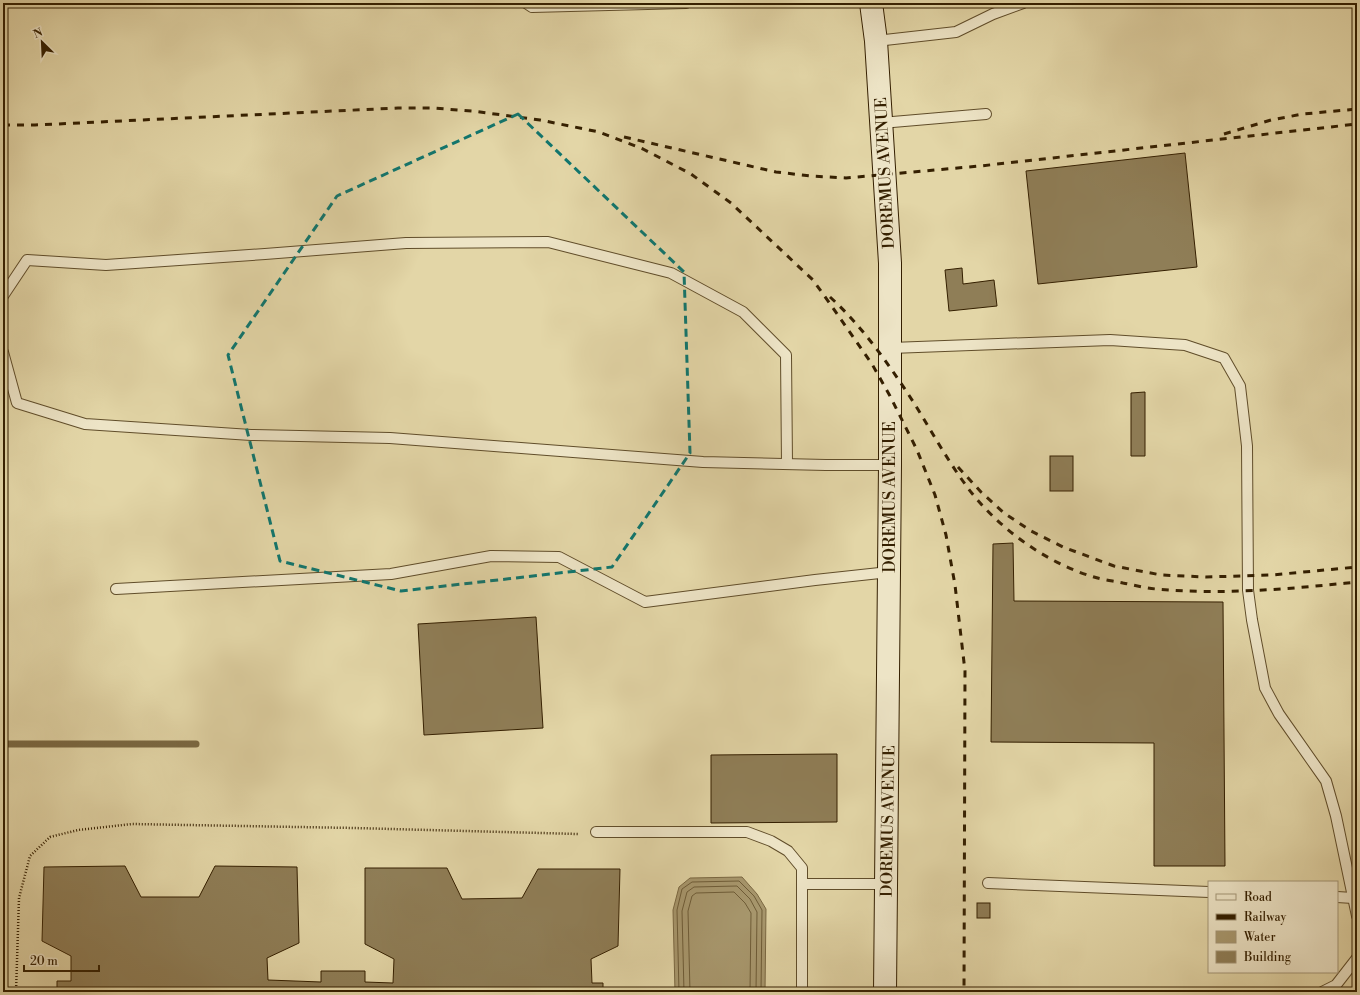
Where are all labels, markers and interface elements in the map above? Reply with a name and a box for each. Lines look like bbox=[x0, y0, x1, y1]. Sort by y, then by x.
north arrow bbox=[22, 22, 62, 62]
text: N bbox=[32, 25, 45, 42]
street label: DOREMUS AVENUE bbox=[871, 97, 899, 249]
street label: DOREMUS AVENUE bbox=[880, 421, 900, 573]
street label: DOREMUS AVENUE bbox=[877, 745, 899, 897]
legend bbox=[1208, 881, 1338, 973]
text: Road bbox=[1244, 890, 1272, 905]
text: Railway bbox=[1244, 910, 1286, 925]
text: Water bbox=[1243, 930, 1276, 945]
scale bar bbox=[24, 947, 99, 973]
text: Building bbox=[1243, 950, 1292, 965]
text: 20 m bbox=[30, 954, 58, 969]

